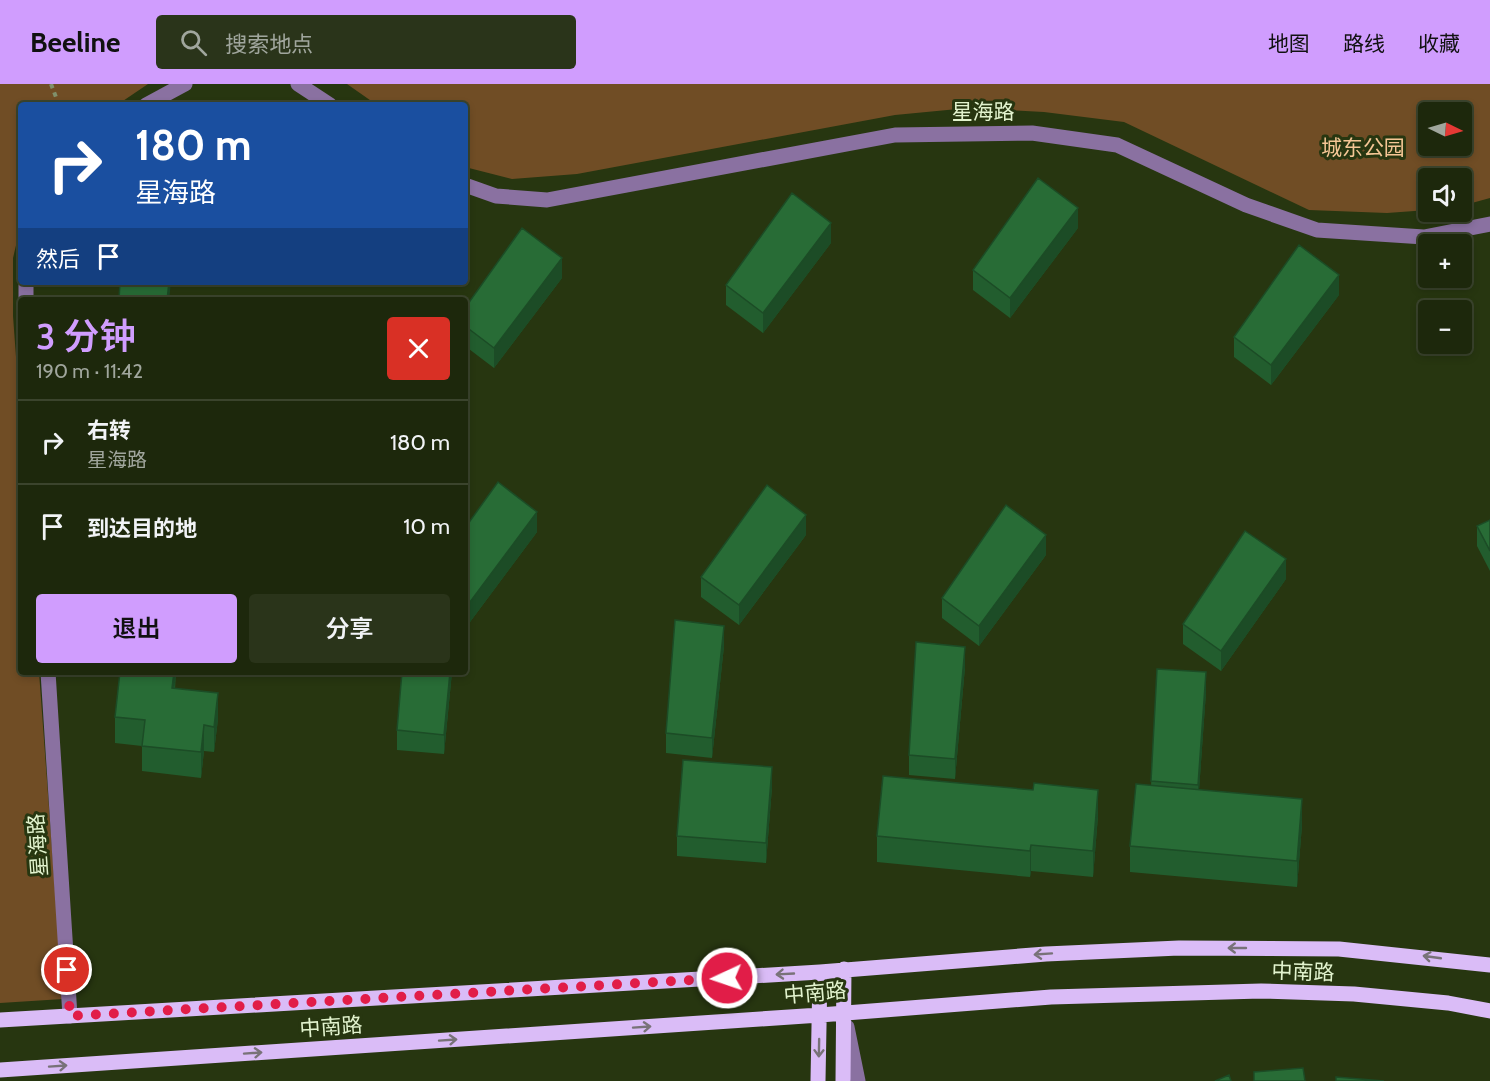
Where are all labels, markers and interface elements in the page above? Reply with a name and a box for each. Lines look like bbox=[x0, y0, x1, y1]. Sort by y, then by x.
search box bbox=[156, 15, 576, 69]
text: Beeline bbox=[30, 25, 120, 59]
icon: search bbox=[177, 26, 210, 59]
text: 搜索地点 bbox=[225, 31, 313, 58]
text: 地图 bbox=[1268, 31, 1310, 56]
text: 路线 bbox=[1343, 31, 1385, 56]
text: 收藏 bbox=[1418, 31, 1460, 56]
street label: 星海路 bbox=[952, 99, 1015, 124]
north arrow bbox=[1418, 102, 1472, 156]
map controls bbox=[1418, 102, 1472, 354]
text: 180 m bbox=[135, 119, 251, 171]
icon: right bbox=[36, 126, 114, 204]
park label: 城东公园 bbox=[1321, 135, 1405, 160]
button: sound bbox=[1418, 168, 1472, 222]
text: 星海路 bbox=[135, 176, 216, 209]
button: + bbox=[1418, 234, 1472, 288]
icon: arrive bbox=[92, 240, 125, 273]
text: 然后 bbox=[36, 246, 80, 273]
button: − bbox=[1418, 300, 1472, 354]
text: 3 分钟 bbox=[36, 314, 136, 358]
button: close bbox=[387, 317, 450, 380]
text: 190 m · 11:42 bbox=[36, 359, 143, 383]
text: 右转 bbox=[87, 417, 131, 444]
icon: right bbox=[36, 426, 69, 459]
text: 180 m bbox=[390, 429, 450, 456]
text: 星海路 bbox=[87, 448, 147, 472]
icon: arrive bbox=[36, 510, 69, 543]
text: 10 m bbox=[403, 513, 450, 540]
text: 到达目的地 bbox=[87, 515, 197, 542]
button: 退出 bbox=[36, 594, 237, 663]
button: 分享 bbox=[249, 594, 450, 663]
street label: 星海路 bbox=[23, 813, 52, 877]
one-way arrow bbox=[1228, 943, 1248, 954]
pin bbox=[41, 944, 92, 995]
position arrow bbox=[695, 946, 759, 1010]
one-way arrow bbox=[1033, 949, 1053, 960]
one-way arrow bbox=[1423, 952, 1442, 963]
icon: arrive bbox=[50, 953, 83, 986]
street label: 中南路 bbox=[1271, 958, 1335, 985]
one-way arrow bbox=[776, 969, 796, 980]
street label: 中南路 bbox=[782, 977, 847, 1008]
street label: 中南路 bbox=[299, 1012, 363, 1041]
one-way arrow bbox=[632, 1021, 652, 1032]
one-way arrow bbox=[437, 1034, 457, 1045]
one-way arrow bbox=[813, 1037, 825, 1057]
one-way arrow bbox=[242, 1047, 262, 1058]
one-way arrow bbox=[48, 1060, 68, 1071]

